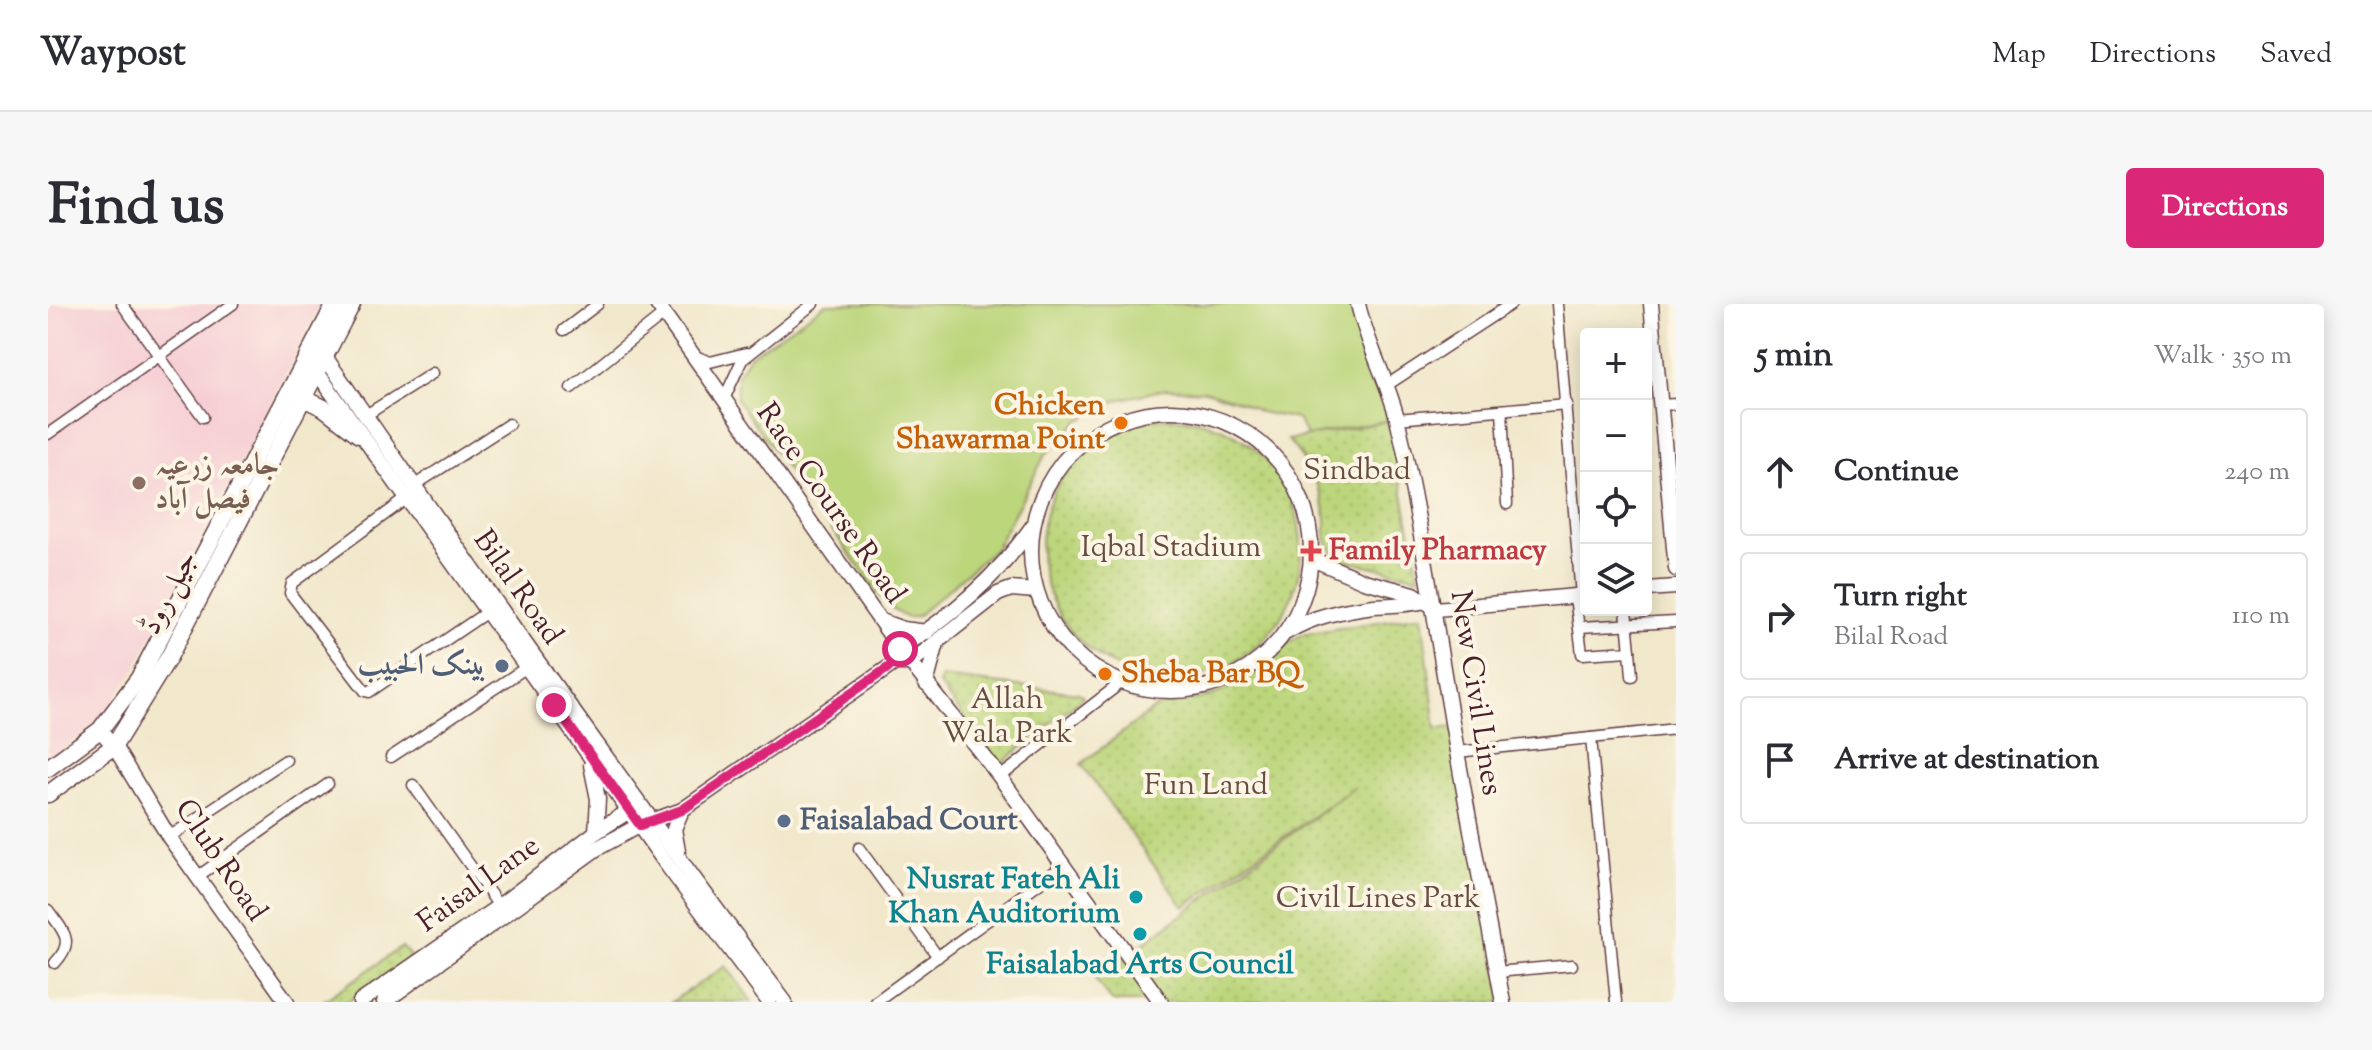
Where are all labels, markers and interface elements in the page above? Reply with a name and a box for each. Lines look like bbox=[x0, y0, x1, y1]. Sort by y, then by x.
text: Waypost bbox=[40, 28, 186, 82]
text: Map bbox=[1992, 35, 2046, 75]
text: Directions bbox=[2090, 35, 2216, 75]
text: Saved bbox=[2260, 35, 2332, 75]
text: Find us bbox=[48, 168, 224, 249]
button: Directions bbox=[2126, 168, 2324, 248]
map controls bbox=[1580, 328, 1652, 616]
button: + bbox=[1580, 328, 1652, 400]
text: 5 min bbox=[1756, 332, 1833, 381]
text: Walk · 350 m bbox=[2153, 338, 2292, 375]
place label: Chicken Shawarma Point bbox=[896, 385, 1106, 462]
street label: Race Course Road bbox=[744, 395, 916, 613]
button: − bbox=[1580, 400, 1652, 472]
marker: Chicken Shawarma Point bbox=[1112, 414, 1130, 432]
place label: جامعہ زرعیہ فیصل آباد bbox=[155, 445, 279, 522]
park label: Sindbad bbox=[1303, 450, 1411, 493]
icon: ahead bbox=[1758, 450, 1802, 494]
text: Continue bbox=[1834, 451, 1959, 494]
text: 240 m bbox=[2224, 454, 2290, 491]
button: locate bbox=[1580, 472, 1652, 544]
marker: جامعہ زرعیہ فیصل آباد bbox=[130, 474, 148, 492]
street label: Bilal Road bbox=[462, 522, 572, 654]
park label: Iqbal Stadium bbox=[1081, 527, 1261, 570]
place label: Family Pharmacy bbox=[1329, 530, 1547, 573]
marker: Family Pharmacy bbox=[1300, 540, 1322, 562]
street label: جیل روڈ bbox=[130, 543, 210, 643]
button: layers bbox=[1580, 544, 1652, 616]
text: Turn right bbox=[1834, 576, 1967, 619]
street label: New Civil Lines bbox=[1438, 588, 1512, 798]
icon: right bbox=[1758, 594, 1802, 638]
text: 110 m bbox=[2232, 598, 2290, 635]
text: Bilal Road bbox=[1834, 619, 1948, 656]
route start bbox=[882, 631, 918, 667]
place label: بينک الحبيب bbox=[357, 645, 486, 688]
place label: Sheba Bar BQ bbox=[1121, 653, 1304, 696]
marker: بينک الحبيب bbox=[493, 657, 511, 675]
marker: Sheba Bar BQ bbox=[1096, 665, 1114, 683]
park label: Allah Wala Park bbox=[941, 679, 1073, 756]
route end bbox=[536, 687, 572, 723]
icon: arrive bbox=[1758, 738, 1802, 782]
text: Arrive at destination bbox=[1834, 739, 2099, 782]
park label: Fun Land bbox=[1144, 765, 1268, 808]
street label: Club Road bbox=[163, 791, 277, 931]
place label: Faisalabad Court bbox=[800, 800, 1018, 843]
marker: Faisalabad Court bbox=[775, 812, 793, 830]
street label: Faisal Lane bbox=[409, 826, 549, 944]
place label: Nusrat Fateh Ali Khan Auditorium bbox=[888, 859, 1120, 936]
park label: Civil Lines Park bbox=[1276, 878, 1480, 921]
marker: Nusrat Fateh Ali Khan Auditorium bbox=[1127, 888, 1145, 906]
marker: Faisalabad Arts Council bbox=[1131, 925, 1149, 943]
place label: Faisalabad Arts Council bbox=[986, 944, 1294, 987]

